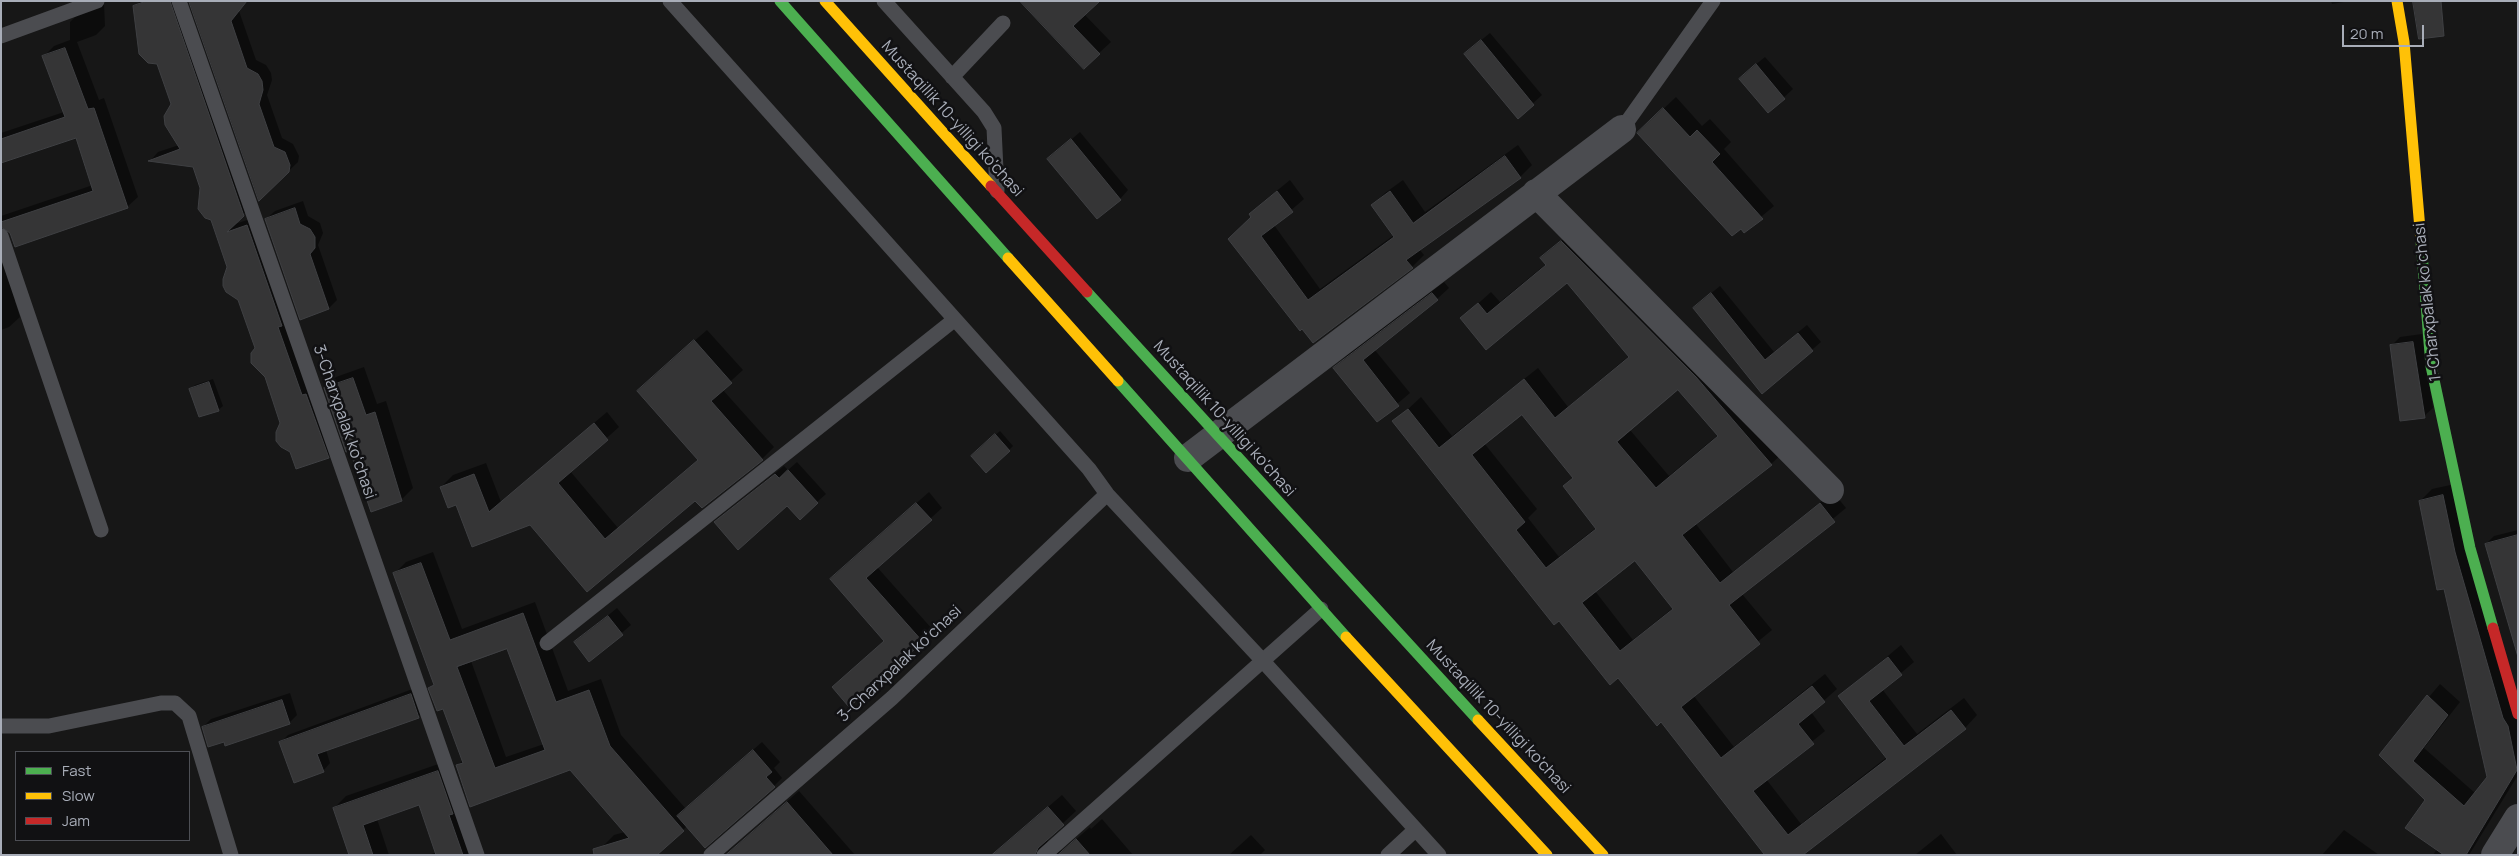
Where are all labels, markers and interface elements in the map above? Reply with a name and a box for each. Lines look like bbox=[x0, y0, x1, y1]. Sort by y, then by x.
scale bar bbox=[2344, 15, 2426, 47]
text: 20 m bbox=[2350, 23, 2383, 44]
street label: Mustaqillik 10-yilligi ko'chasi bbox=[877, 37, 1027, 201]
street label: 1-Charxpalak koʻchasi bbox=[2410, 222, 2446, 382]
street label: Mustaqillik 10-yilligi ko'chasi bbox=[1149, 337, 1299, 501]
street label: 3-Charxpalak koʻchasi bbox=[309, 342, 379, 502]
street label: 3-Charxpalak koʻchasi bbox=[834, 602, 966, 726]
street label: Mustaqillik 10-yilligi ko'chasi bbox=[1422, 636, 1574, 798]
legend bbox=[15, 751, 190, 841]
text: Fast bbox=[62, 760, 91, 781]
text: Slow bbox=[62, 785, 95, 806]
text: Jam bbox=[62, 810, 90, 831]

